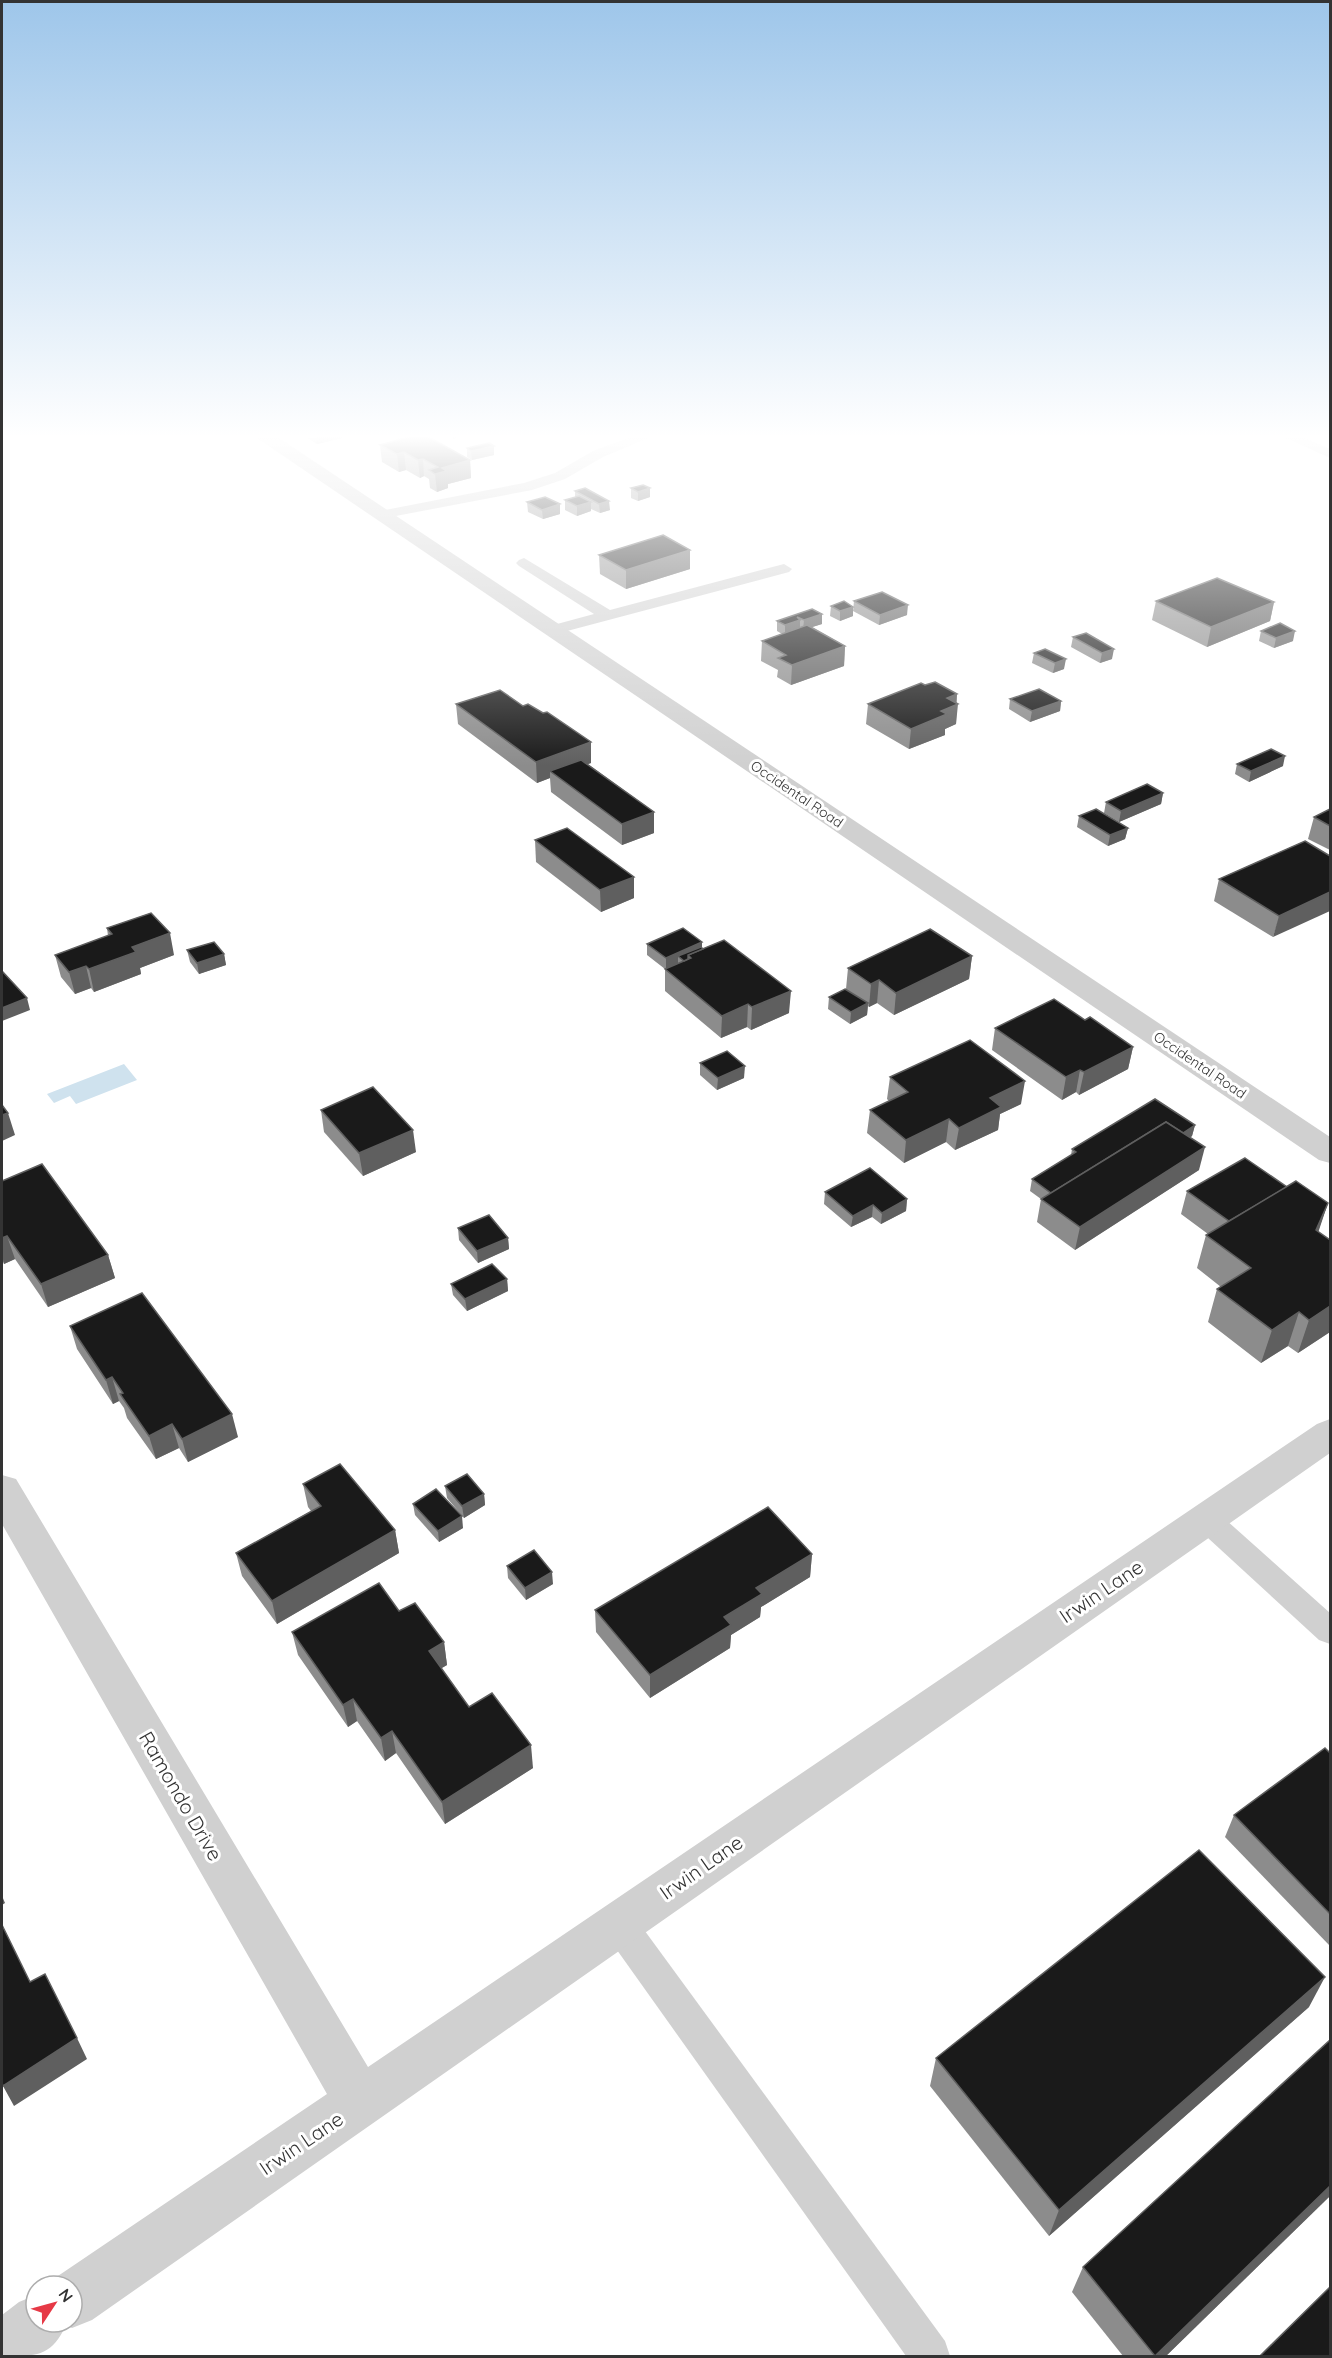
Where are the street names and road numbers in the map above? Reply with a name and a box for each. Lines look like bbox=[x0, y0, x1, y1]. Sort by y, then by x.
street label: Occidental Road bbox=[747, 756, 847, 832]
street label: Occidental Road bbox=[1150, 1027, 1250, 1103]
street label: Irwin Lane bbox=[1054, 1554, 1148, 1628]
street label: Ramondo Drive bbox=[134, 1727, 228, 1865]
street label: Irwin Lane bbox=[655, 1829, 747, 1905]
street label: Irwin Lane bbox=[254, 2106, 348, 2180]

